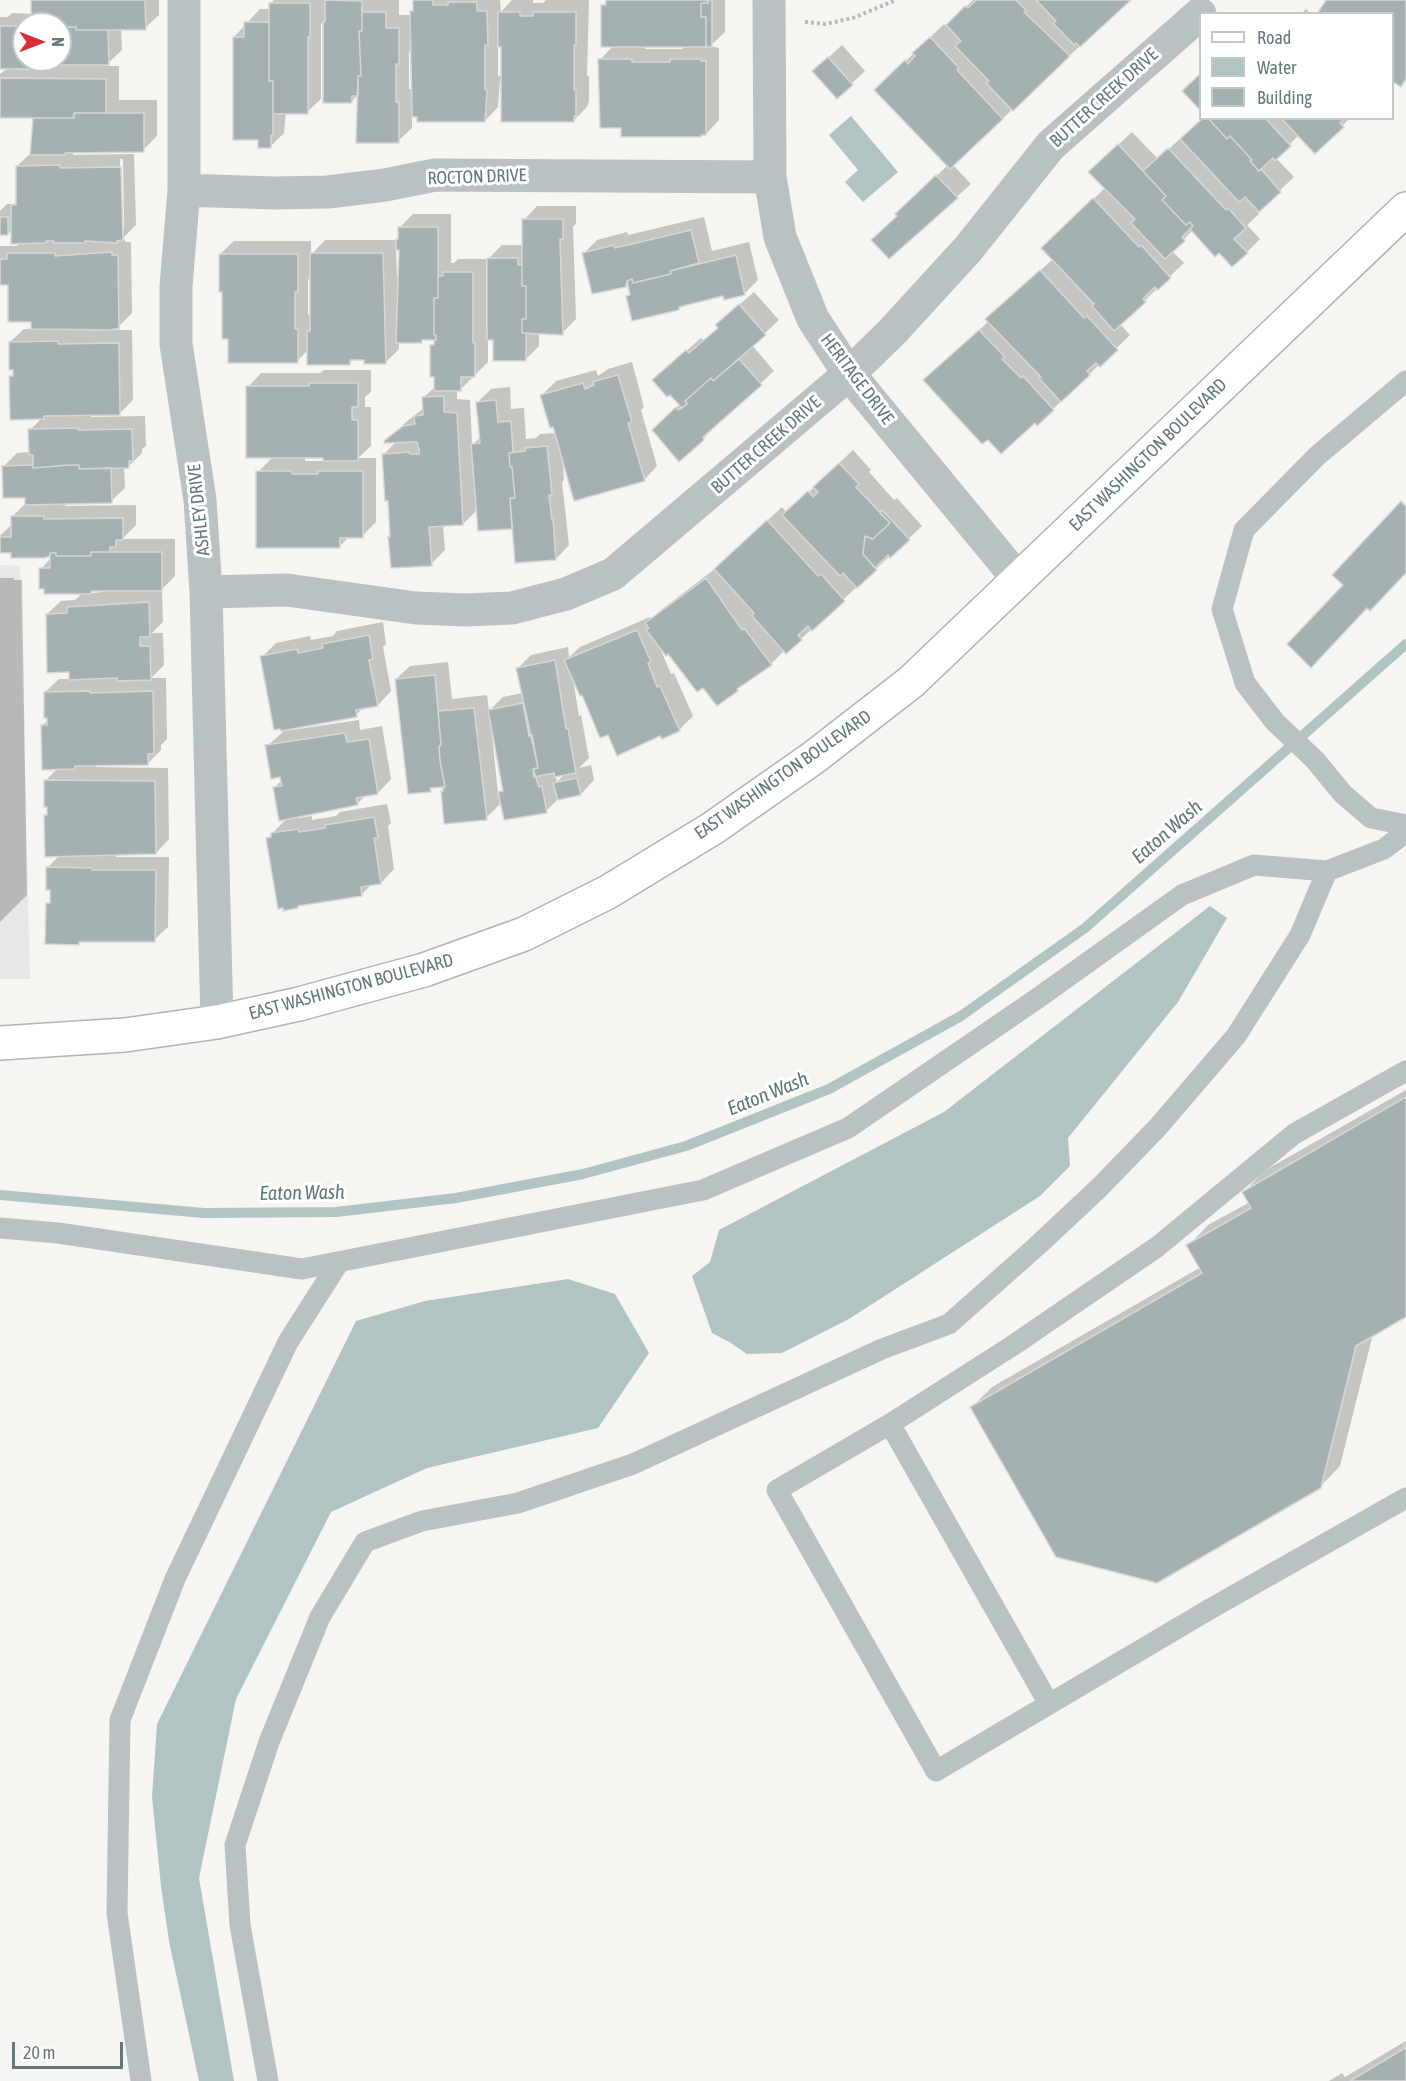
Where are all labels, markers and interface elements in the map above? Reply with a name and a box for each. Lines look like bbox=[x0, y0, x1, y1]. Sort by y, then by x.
north arrow bbox=[12, 12, 72, 72]
legend bbox=[1199, 12, 1394, 120]
text: Road bbox=[1257, 27, 1291, 48]
text: N bbox=[49, 37, 67, 47]
street label: BUTTER CREEK DRIVE bbox=[1046, 44, 1162, 152]
text: Water bbox=[1257, 57, 1296, 78]
text: Building bbox=[1257, 87, 1312, 108]
street label: ROCTON DRIVE bbox=[427, 164, 527, 190]
street label: HERITAGE DRIVE bbox=[816, 330, 898, 428]
street label: EAST WASHINGTON BOULEVARD bbox=[1065, 374, 1231, 536]
street label: BUTTER CREEK DRIVE bbox=[707, 392, 825, 498]
street label: ASHLEY DRIVE bbox=[183, 463, 215, 557]
street label: EAST WASHINGTON BOULEVARD bbox=[691, 706, 875, 844]
water label: Eaton Wash bbox=[1127, 795, 1207, 869]
street label: EAST WASHINGTON BOULEVARD bbox=[247, 949, 455, 1025]
water label: Eaton Wash bbox=[724, 1067, 812, 1121]
water label: Eaton Wash bbox=[259, 1180, 345, 1206]
scale bar bbox=[15, 2030, 126, 2068]
text: 20 m bbox=[23, 2042, 55, 2063]

